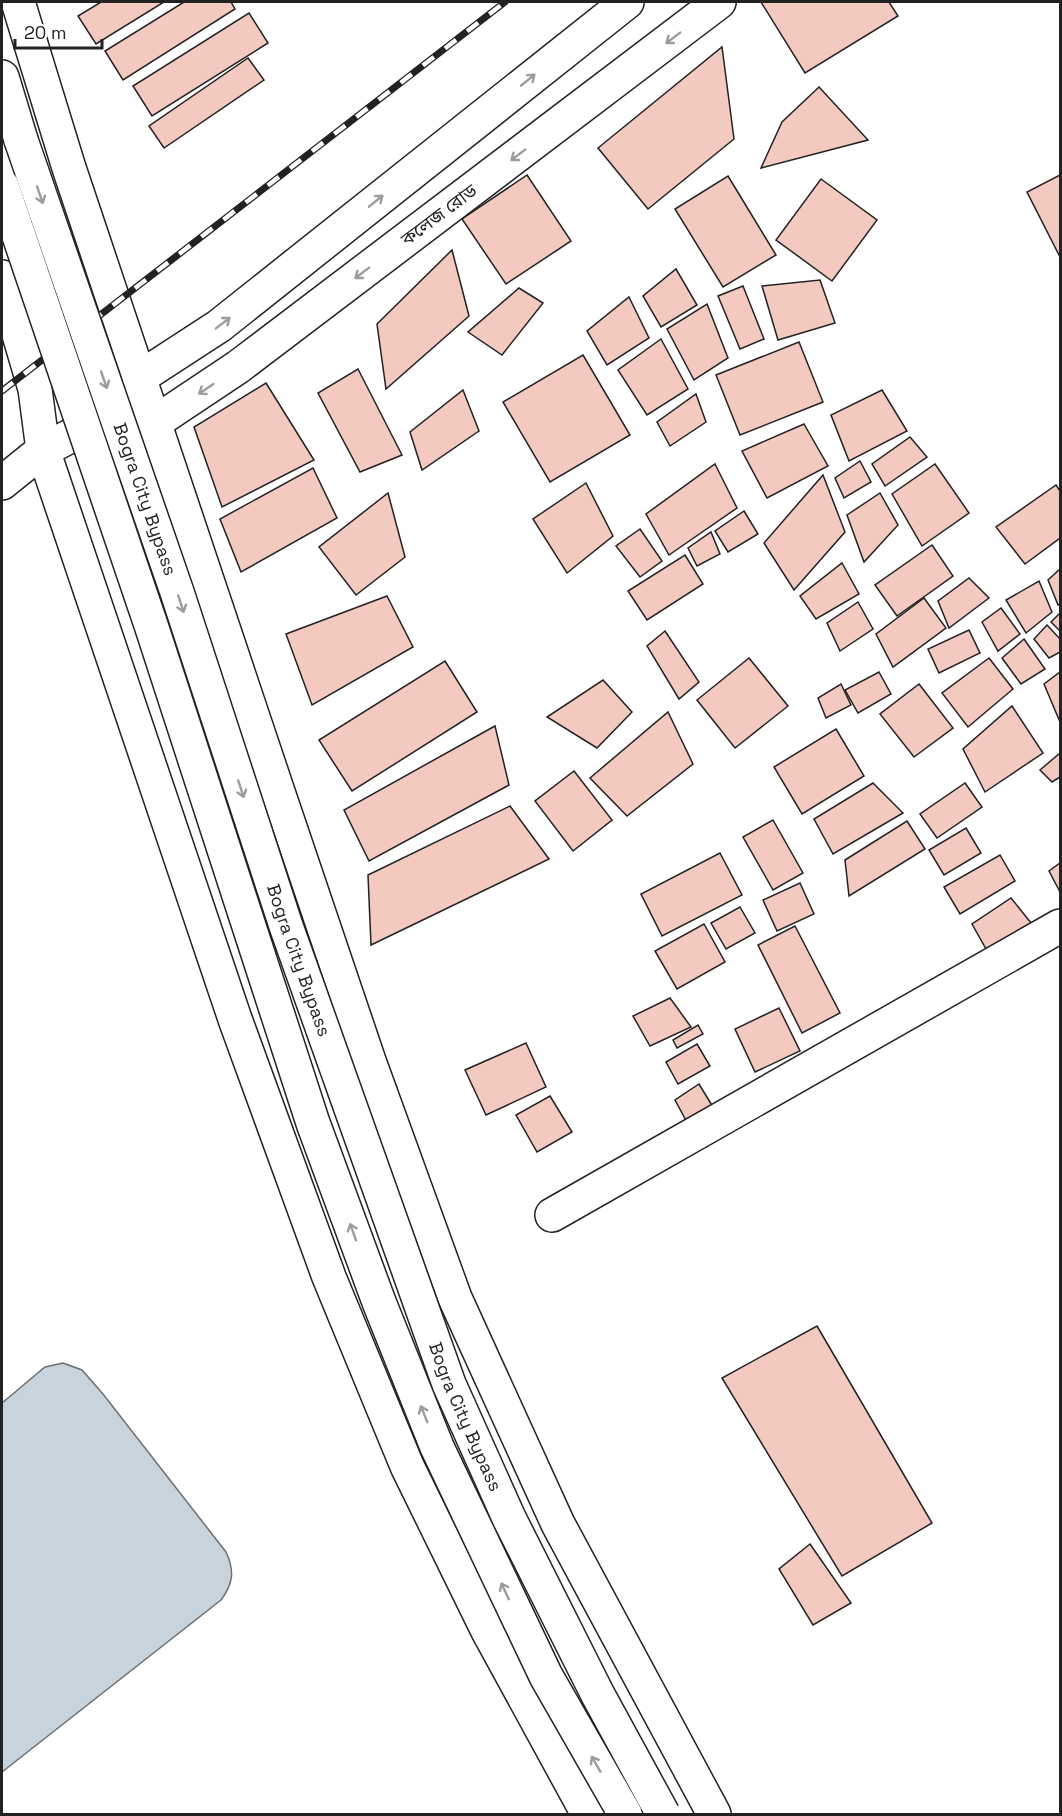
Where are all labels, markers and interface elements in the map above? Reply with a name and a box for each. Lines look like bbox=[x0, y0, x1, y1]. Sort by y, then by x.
scale bar bbox=[15, 12, 102, 50]
text: 20 m bbox=[24, 21, 67, 44]
one-way arrow bbox=[666, 32, 682, 44]
one-way arrow bbox=[520, 73, 536, 86]
one-way arrow bbox=[510, 149, 526, 162]
street label: কলেজ রোড bbox=[395, 178, 481, 251]
one-way arrow bbox=[36, 185, 47, 204]
one-way arrow bbox=[367, 195, 383, 208]
one-way arrow bbox=[355, 267, 371, 279]
one-way arrow bbox=[215, 316, 231, 329]
one-way arrow bbox=[99, 370, 110, 388]
one-way arrow bbox=[198, 383, 214, 395]
street label: Bogra City Bypass bbox=[109, 420, 182, 578]
one-way arrow bbox=[176, 594, 187, 613]
one-way arrow bbox=[236, 779, 247, 798]
street label: Bogra City Bypass bbox=[262, 881, 336, 1039]
one-way arrow bbox=[347, 1223, 358, 1242]
street label: Bogra City Bypass bbox=[424, 1339, 507, 1495]
one-way arrow bbox=[417, 1405, 428, 1424]
one-way arrow bbox=[499, 1583, 511, 1601]
one-way arrow bbox=[589, 1756, 601, 1773]

